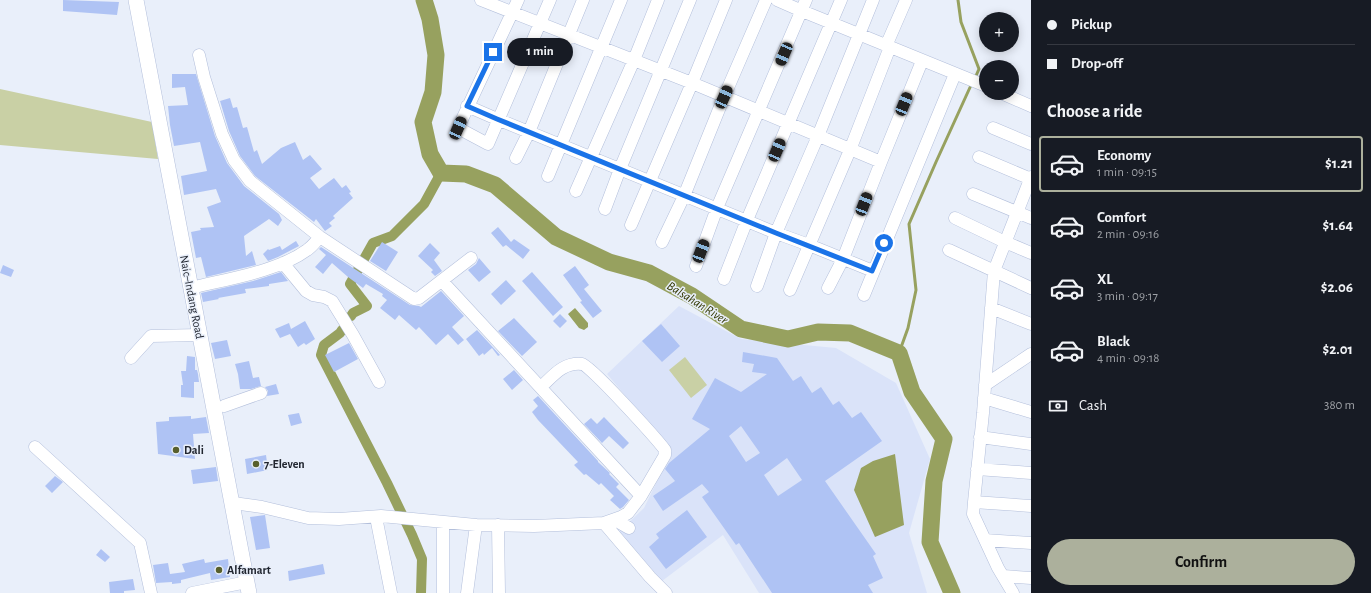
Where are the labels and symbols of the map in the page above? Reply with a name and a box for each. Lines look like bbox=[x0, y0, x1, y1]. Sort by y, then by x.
callout: 1 min bbox=[507, 38, 573, 66]
car bbox=[774, 41, 794, 67]
route end bbox=[484, 43, 502, 61]
car bbox=[714, 84, 734, 110]
car bbox=[894, 91, 914, 117]
car bbox=[448, 115, 468, 141]
car bbox=[767, 137, 787, 163]
car bbox=[854, 191, 874, 217]
route start bbox=[875, 234, 893, 252]
car bbox=[691, 238, 711, 264]
street label: Naic–Indang Road bbox=[178, 254, 206, 340]
water label: Balsahan River bbox=[665, 279, 731, 327]
place label: Dali bbox=[184, 444, 204, 456]
marker: Dali bbox=[171, 445, 181, 455]
place label: 7-Eleven bbox=[264, 458, 305, 470]
marker: 7-Eleven bbox=[251, 459, 261, 469]
place label: Alfamart bbox=[227, 564, 271, 576]
marker: Alfamart bbox=[214, 565, 224, 575]

